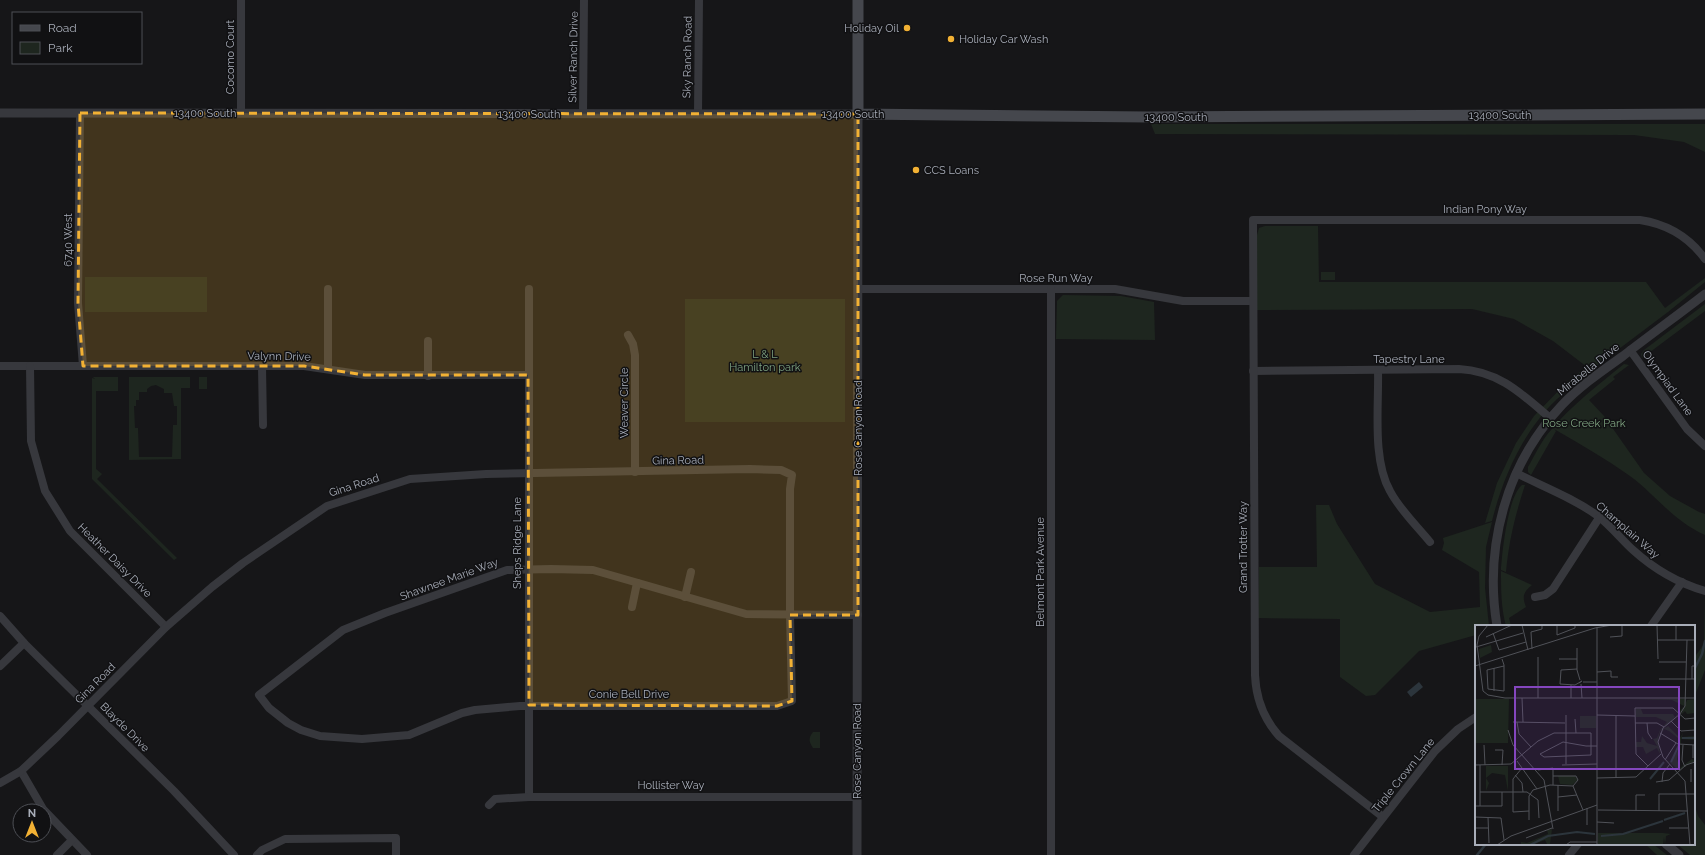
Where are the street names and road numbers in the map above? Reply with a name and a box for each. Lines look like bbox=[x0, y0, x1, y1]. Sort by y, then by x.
street label: Silver Ranch Drive bbox=[566, 11, 581, 103]
street label: Sky Ranch Road bbox=[680, 16, 695, 98]
street label: Cocomo Court bbox=[224, 20, 237, 94]
street label: 13400 South bbox=[174, 107, 236, 120]
street label: 13400 South bbox=[498, 108, 560, 121]
street label: 13400 South bbox=[822, 108, 884, 121]
street label: 13400 South bbox=[1469, 109, 1531, 122]
street label: 13400 South bbox=[1145, 111, 1207, 124]
street label: Indian Pony Way bbox=[1443, 203, 1527, 216]
street label: 6740 West bbox=[62, 213, 75, 267]
street label: Rose Run Way bbox=[1019, 272, 1093, 285]
street label: Mirabella Drive bbox=[1555, 340, 1622, 398]
street label: Olympiad Lane bbox=[1640, 348, 1696, 419]
street label: Valynn Drive bbox=[247, 349, 311, 364]
street label: Tapestry Lane bbox=[1373, 353, 1445, 366]
street label: Weaver Circle bbox=[618, 367, 631, 438]
street label: Rose Canyon Road bbox=[852, 380, 865, 476]
street label: Gina Road bbox=[652, 454, 704, 467]
street label: Gina Road bbox=[327, 471, 381, 500]
street label: Sheps Ridge Lane bbox=[511, 496, 524, 589]
street label: Champlain Way bbox=[1593, 499, 1662, 561]
street label: Grand Trotter Way bbox=[1237, 501, 1250, 593]
street label: Belmont Park Avenue bbox=[1034, 517, 1047, 627]
street label: Heather Daisy Drive bbox=[75, 521, 155, 601]
street label: Shawnee Marie Way bbox=[398, 556, 500, 603]
street label: Gina Road bbox=[72, 660, 118, 706]
street label: Conie Bell Drive bbox=[589, 688, 670, 701]
street label: Blayde Drive bbox=[97, 700, 152, 755]
street label: Rose Canyon Road bbox=[851, 703, 864, 799]
street label: Triple Crown Lane bbox=[1369, 735, 1438, 815]
street label: Hollister Way bbox=[637, 779, 705, 792]

